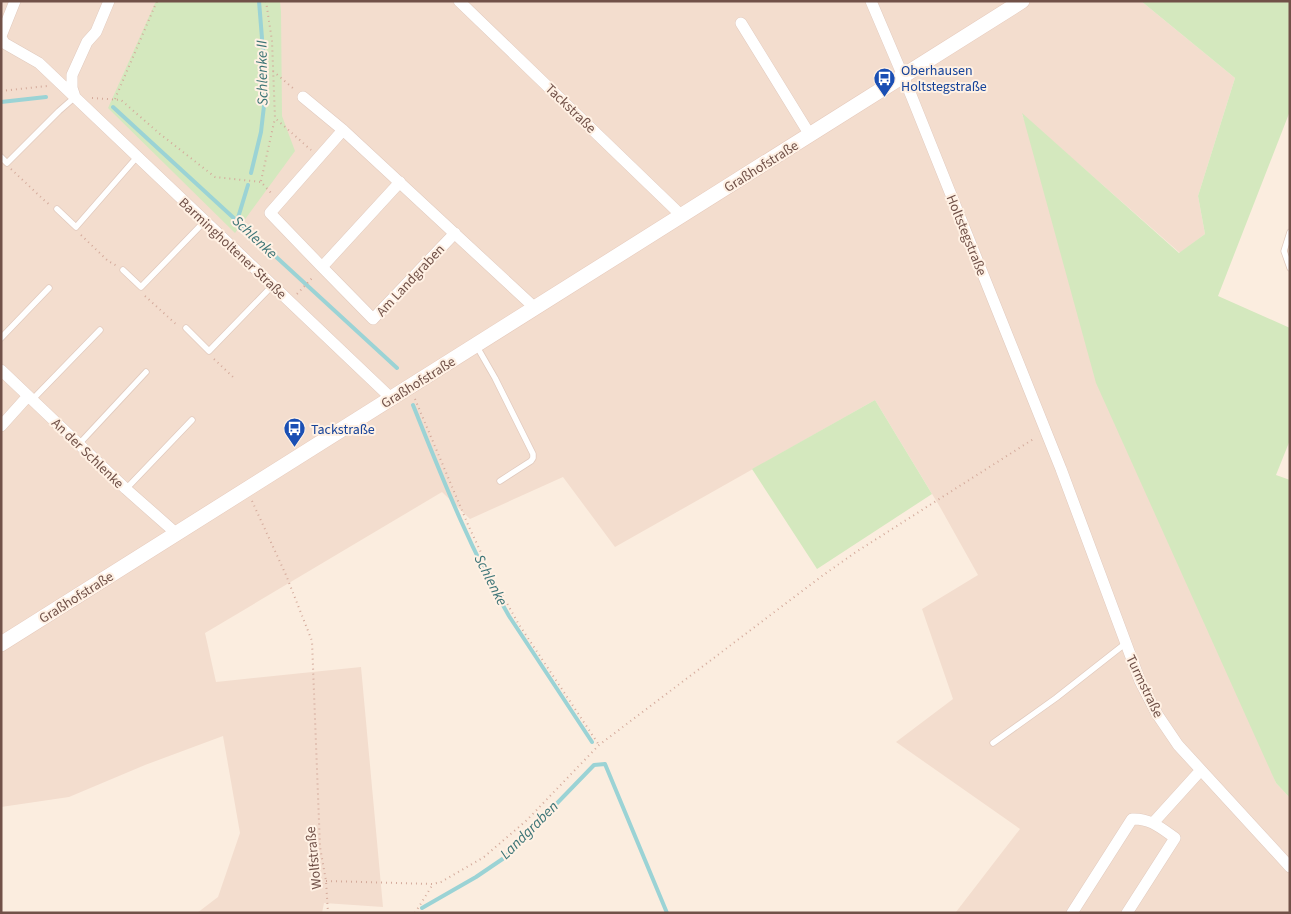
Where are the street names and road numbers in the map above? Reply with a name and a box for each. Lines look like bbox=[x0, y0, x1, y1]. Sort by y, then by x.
street label: Tackstraße bbox=[540, 79, 600, 138]
street label: Graßhofstraße bbox=[720, 136, 803, 198]
street label: Holtstegstraße bbox=[941, 192, 991, 279]
street label: Barmingholtener Straße bbox=[174, 193, 291, 304]
street label: Am Landgraben bbox=[372, 240, 450, 321]
street label: Graßhofstraße bbox=[377, 352, 460, 414]
street label: An der Schlenke bbox=[47, 414, 128, 493]
street label: Graßhofstraße bbox=[35, 567, 118, 629]
street label: Turmstraße bbox=[1120, 652, 1168, 721]
street label: Wolfstraße bbox=[301, 825, 327, 890]

